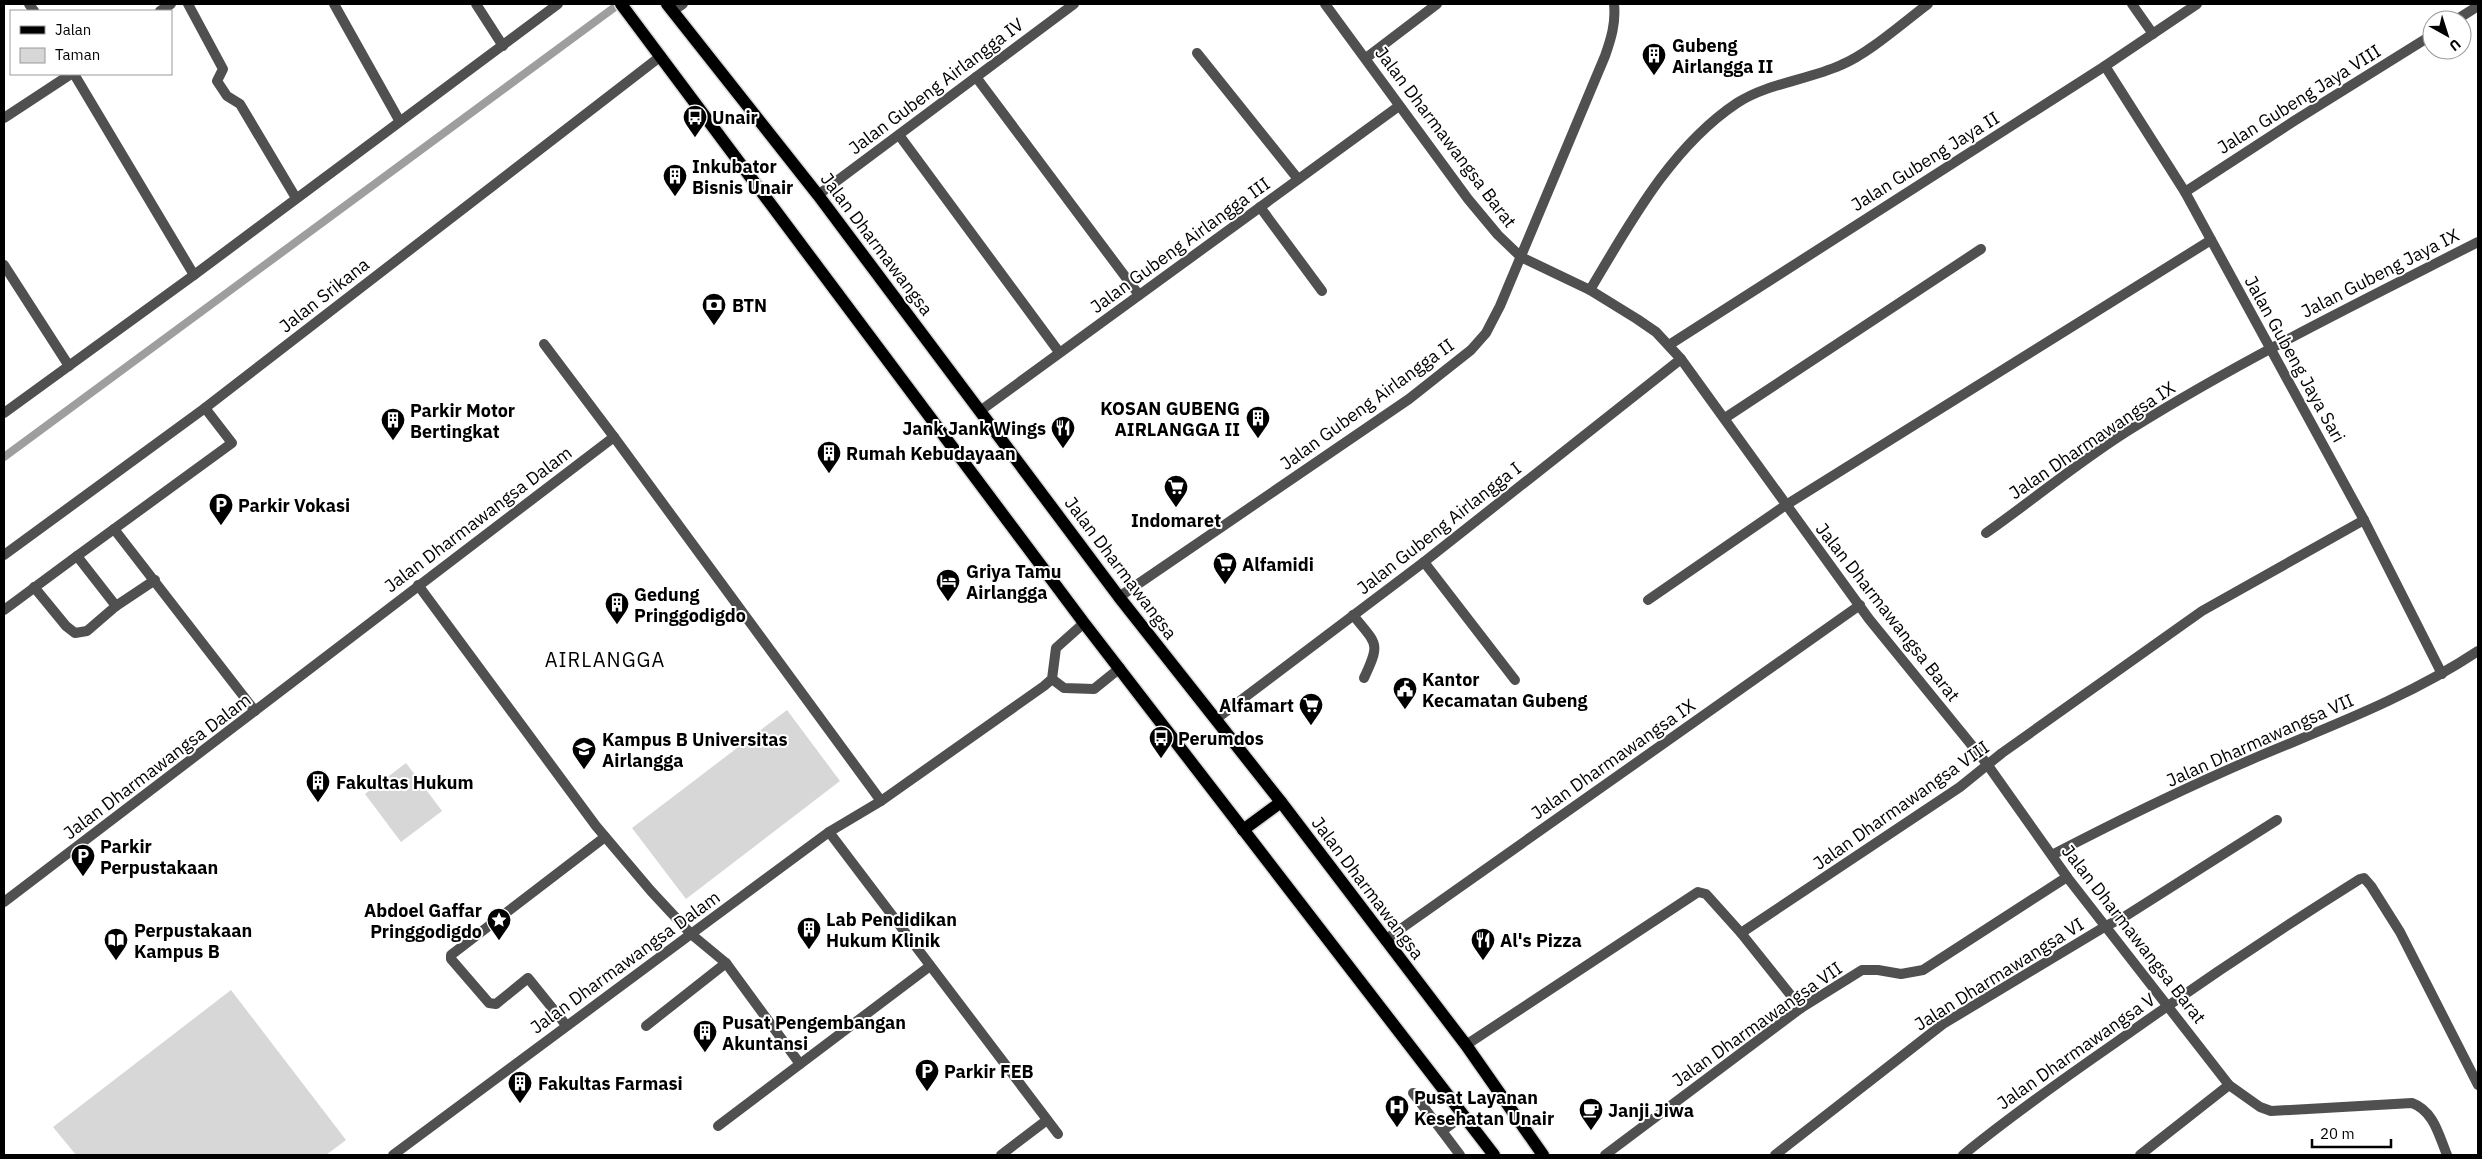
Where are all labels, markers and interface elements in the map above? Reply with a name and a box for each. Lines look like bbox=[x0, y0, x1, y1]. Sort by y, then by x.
legend bbox=[10, 10, 172, 75]
north arrow bbox=[2422, 10, 2472, 60]
street label: Jalan Gubeng Airlangga IV bbox=[844, 13, 1028, 159]
text: Jalan bbox=[55, 20, 91, 39]
place label: Gubeng Airlangga II bbox=[1672, 34, 1773, 78]
text: U bbox=[2446, 35, 2465, 55]
street label: Jalan Gubeng Jaya VIII bbox=[2213, 39, 2385, 159]
street label: Jalan Dharmawangsa Barat bbox=[1370, 42, 1522, 232]
building icon: Gubeng Airlangga II bbox=[1641, 42, 1667, 76]
text: Taman bbox=[55, 45, 100, 64]
bus stop icon: Unair bbox=[682, 104, 708, 138]
place label: Unair bbox=[712, 106, 758, 129]
street label: Jalan Gubeng Jaya II bbox=[1847, 106, 2003, 216]
place label: Inkubator Bisnis Unair bbox=[692, 155, 793, 199]
building icon: Inkubator Bisnis Unair bbox=[662, 163, 688, 197]
street label: Jalan Dharmawangsa bbox=[816, 168, 938, 320]
street label: Jalan Gubeng Airlangga III bbox=[1086, 172, 1274, 318]
street label: Jalan Gubeng Jaya IX bbox=[2297, 223, 2463, 323]
street label: Jalan Srikana bbox=[274, 252, 374, 337]
street label: Jalan Gubeng Jaya Sari bbox=[2240, 272, 2350, 446]
bank icon: BTN bbox=[701, 292, 727, 326]
place label: BTN bbox=[732, 294, 767, 317]
street label: Jalan Gubeng Airlangga II bbox=[1276, 333, 1458, 475]
street label: Jalan Dharmawangsa IX bbox=[2005, 376, 2179, 504]
place label: KOSAN GUBENG AIRLANGGA II bbox=[1100, 397, 1240, 441]
place label: Parkir Motor Bertingkat bbox=[410, 399, 515, 443]
building icon: KOSAN GUBENG AIRLANGGA II bbox=[1245, 405, 1271, 439]
building icon: Parkir Motor Bertingkat bbox=[380, 407, 406, 441]
restaurant icon: Jank Jank Wings bbox=[1050, 415, 1076, 449]
place label: Jank Jank Wings bbox=[902, 417, 1046, 440]
building icon: Rumah Kebudayaan bbox=[816, 440, 842, 474]
street label: Jalan Dharmawangsa Dalam bbox=[380, 441, 576, 597]
place label: Rumah Kebudayaan bbox=[846, 442, 1016, 465]
street label: Jalan Gubeng Airlangga I bbox=[1352, 457, 1526, 599]
supermarket icon: Indomaret bbox=[1163, 474, 1189, 508]
parking icon: Parkir Vokasi bbox=[208, 492, 234, 526]
street label: Jalan Dharmawangsa bbox=[1060, 492, 1182, 644]
place label: Parkir Vokasi bbox=[238, 494, 350, 517]
place label: Indomaret bbox=[1131, 509, 1221, 532]
street label: Jalan Dharmawangsa Barat bbox=[1811, 518, 1965, 706]
supermarket icon: Alfamidi bbox=[1212, 551, 1238, 585]
place label: Alfamidi bbox=[1242, 553, 1314, 576]
place label: Griya Tamu Airlangga bbox=[966, 560, 1062, 604]
hotel icon: Griya Tamu Airlangga bbox=[935, 568, 961, 602]
place label: Gedung Pringgodigdo bbox=[634, 583, 746, 627]
building icon: Gedung Pringgodigdo bbox=[604, 591, 630, 625]
district label: AIRLANGGA bbox=[545, 646, 665, 673]
place label: Kantor Kecamatan Gubeng bbox=[1422, 668, 1588, 712]
public building icon: Kantor Kecamatan Gubeng bbox=[1392, 676, 1418, 710]
street label: Jalan Dharmawangsa Dalam bbox=[59, 688, 255, 844]
street label: Jalan Dharmawangsa VII bbox=[2163, 688, 2357, 792]
supermarket icon: Alfamart bbox=[1298, 692, 1324, 726]
place label: Alfamart bbox=[1219, 694, 1294, 717]
street label: Jalan Dharmawangsa IX bbox=[1526, 694, 1700, 824]
bus stop icon: Perumdos bbox=[1148, 725, 1174, 759]
place label: Perumdos bbox=[1178, 727, 1264, 750]
place label: Kampus B Universitas Airlangga bbox=[602, 728, 788, 772]
street label: Jalan Dharmawangsa VIII bbox=[1808, 735, 1994, 875]
school or university icon: Kampus B Universitas Airlangga bbox=[571, 736, 597, 770]
building icon: Fakultas Hukum bbox=[305, 769, 331, 803]
place label: Fakultas Hukum bbox=[336, 771, 474, 794]
street label: Jalan Dharmawangsa bbox=[1307, 812, 1429, 964]
place label: Parkir Perpustakaan bbox=[100, 835, 218, 879]
street label: Jalan Dharmawangsa Barat bbox=[2057, 840, 2211, 1028]
parking icon: Parkir Perpustakaan bbox=[70, 843, 96, 877]
street label: Jalan Dharmawangsa Dalam bbox=[526, 885, 724, 1039]
place label: Abdoel Gaffar Pringgodigdo bbox=[364, 899, 482, 943]
place icon: Abdoel Gaffar Pringgodigdo bbox=[486, 907, 512, 941]
place label: Lab Pendidikan Hukum Klinik bbox=[826, 908, 957, 952]
street label: Jalan Dharmawangsa VI bbox=[1910, 912, 2088, 1036]
building icon: Lab Pendidikan Hukum Klinik bbox=[796, 916, 822, 950]
place label: Perpustakaan Kampus B bbox=[134, 919, 252, 963]
library icon: Perpustakaan Kampus B bbox=[103, 927, 129, 961]
restaurant icon: Al's Pizza bbox=[1470, 927, 1496, 961]
place label: Al's Pizza bbox=[1500, 929, 1582, 952]
street label: Jalan Dharmawangsa VII bbox=[1667, 956, 1847, 1092]
street label: Jalan Dharmawangsa V bbox=[1992, 988, 2160, 1114]
place label: Pusat Pengembangan Akuntansi bbox=[722, 1011, 906, 1055]
building icon: Pusat Pengembangan Akuntansi bbox=[692, 1019, 718, 1053]
parking icon: Parkir FEB bbox=[914, 1058, 940, 1092]
place label: Parkir FEB bbox=[944, 1060, 1034, 1083]
building icon: Fakultas Farmasi bbox=[507, 1070, 533, 1104]
place label: Fakultas Farmasi bbox=[538, 1072, 683, 1095]
place label: Pusat Layanan Kesehatan Unair bbox=[1414, 1086, 1554, 1130]
hospital icon: Pusat Layanan Kesehatan Unair bbox=[1384, 1094, 1410, 1128]
cafe icon: Janji Jiwa bbox=[1578, 1097, 1604, 1131]
place label: Janji Jiwa bbox=[1608, 1099, 1694, 1122]
scale bar bbox=[2312, 1116, 2391, 1148]
text: 20 m bbox=[2320, 1124, 2355, 1143]

